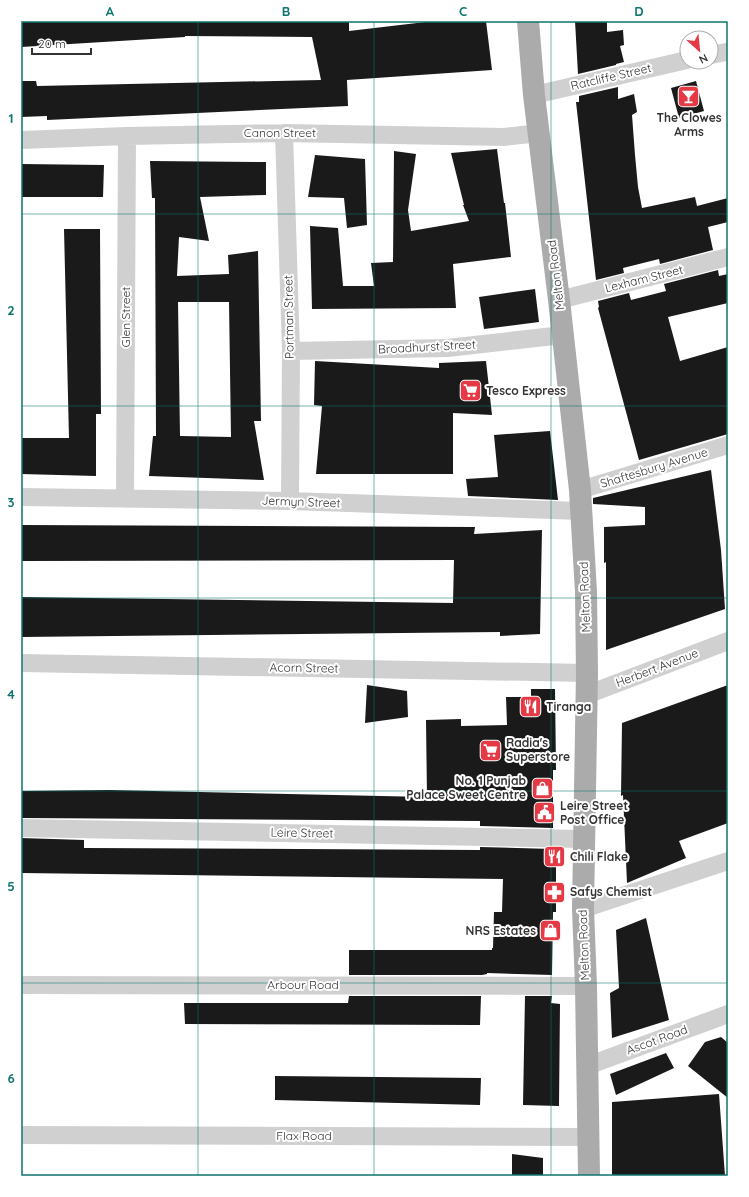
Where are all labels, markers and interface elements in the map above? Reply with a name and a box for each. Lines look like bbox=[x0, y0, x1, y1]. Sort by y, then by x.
text: A bbox=[106, 3, 115, 19]
text: B bbox=[282, 3, 290, 19]
text: C bbox=[459, 3, 467, 19]
text: D bbox=[634, 3, 644, 19]
scale bar bbox=[32, 30, 91, 56]
north arrow bbox=[679, 30, 719, 70]
text: 20 m bbox=[38, 36, 66, 51]
text: N bbox=[697, 51, 710, 67]
street label: Ratcliffe Street bbox=[569, 60, 653, 93]
bar icon: The Clowes Arms bbox=[676, 84, 702, 110]
text: 1 bbox=[8, 110, 14, 126]
place label: The Clowes Arms bbox=[656, 110, 722, 139]
street label: Canon Street bbox=[244, 125, 316, 140]
street label: Melton Road bbox=[544, 239, 567, 311]
street label: Lexham Street bbox=[603, 262, 685, 295]
street label: Portman Street bbox=[280, 275, 297, 359]
street label: Glen Street bbox=[118, 287, 133, 347]
text: 2 bbox=[7, 302, 15, 318]
street label: Broadhurst Street bbox=[378, 336, 476, 357]
supermarket icon: Tesco Express bbox=[458, 378, 484, 404]
place label: Tesco Express bbox=[486, 383, 566, 398]
street label: Shaftesbury Avenue bbox=[598, 444, 710, 491]
street label: Jermyn Street bbox=[261, 493, 341, 510]
text: 3 bbox=[8, 494, 15, 510]
street label: Melton Road bbox=[576, 561, 593, 633]
street label: Herbert Avenue bbox=[613, 645, 700, 690]
street label: Acorn Street bbox=[269, 659, 339, 676]
text: 4 bbox=[7, 686, 15, 702]
restaurant icon: Tiranga bbox=[518, 694, 544, 720]
place label: Tiranga bbox=[546, 699, 591, 714]
place label: Radia's Superstore bbox=[506, 735, 570, 764]
supermarket icon: Radia's Superstore bbox=[478, 737, 504, 763]
place label: No. 1 Punjab Palace Sweet Centre bbox=[406, 773, 526, 802]
shop icon: No. 1 Punjab Palace Sweet Centre bbox=[529, 775, 555, 801]
place label: Leire Street Post Office bbox=[560, 798, 628, 827]
public building icon: Leire Street Post Office bbox=[531, 800, 557, 826]
street label: Leire Street bbox=[270, 824, 334, 841]
restaurant icon: Chili Flake bbox=[541, 844, 567, 870]
place label: Chili Flake bbox=[570, 849, 628, 864]
text: 5 bbox=[7, 878, 15, 894]
pharmacy icon: Safys Chemist bbox=[541, 879, 567, 905]
place label: Safys Chemist bbox=[570, 884, 652, 899]
street label: Melton Road bbox=[575, 909, 592, 981]
shop icon: NRS Estates bbox=[538, 918, 564, 944]
place label: NRS Estates bbox=[466, 923, 536, 938]
street label: Arbour Road bbox=[267, 977, 339, 992]
street label: Ascot Road bbox=[624, 1022, 689, 1058]
text: 6 bbox=[7, 1070, 15, 1086]
street label: Flax Road bbox=[276, 1128, 332, 1143]

